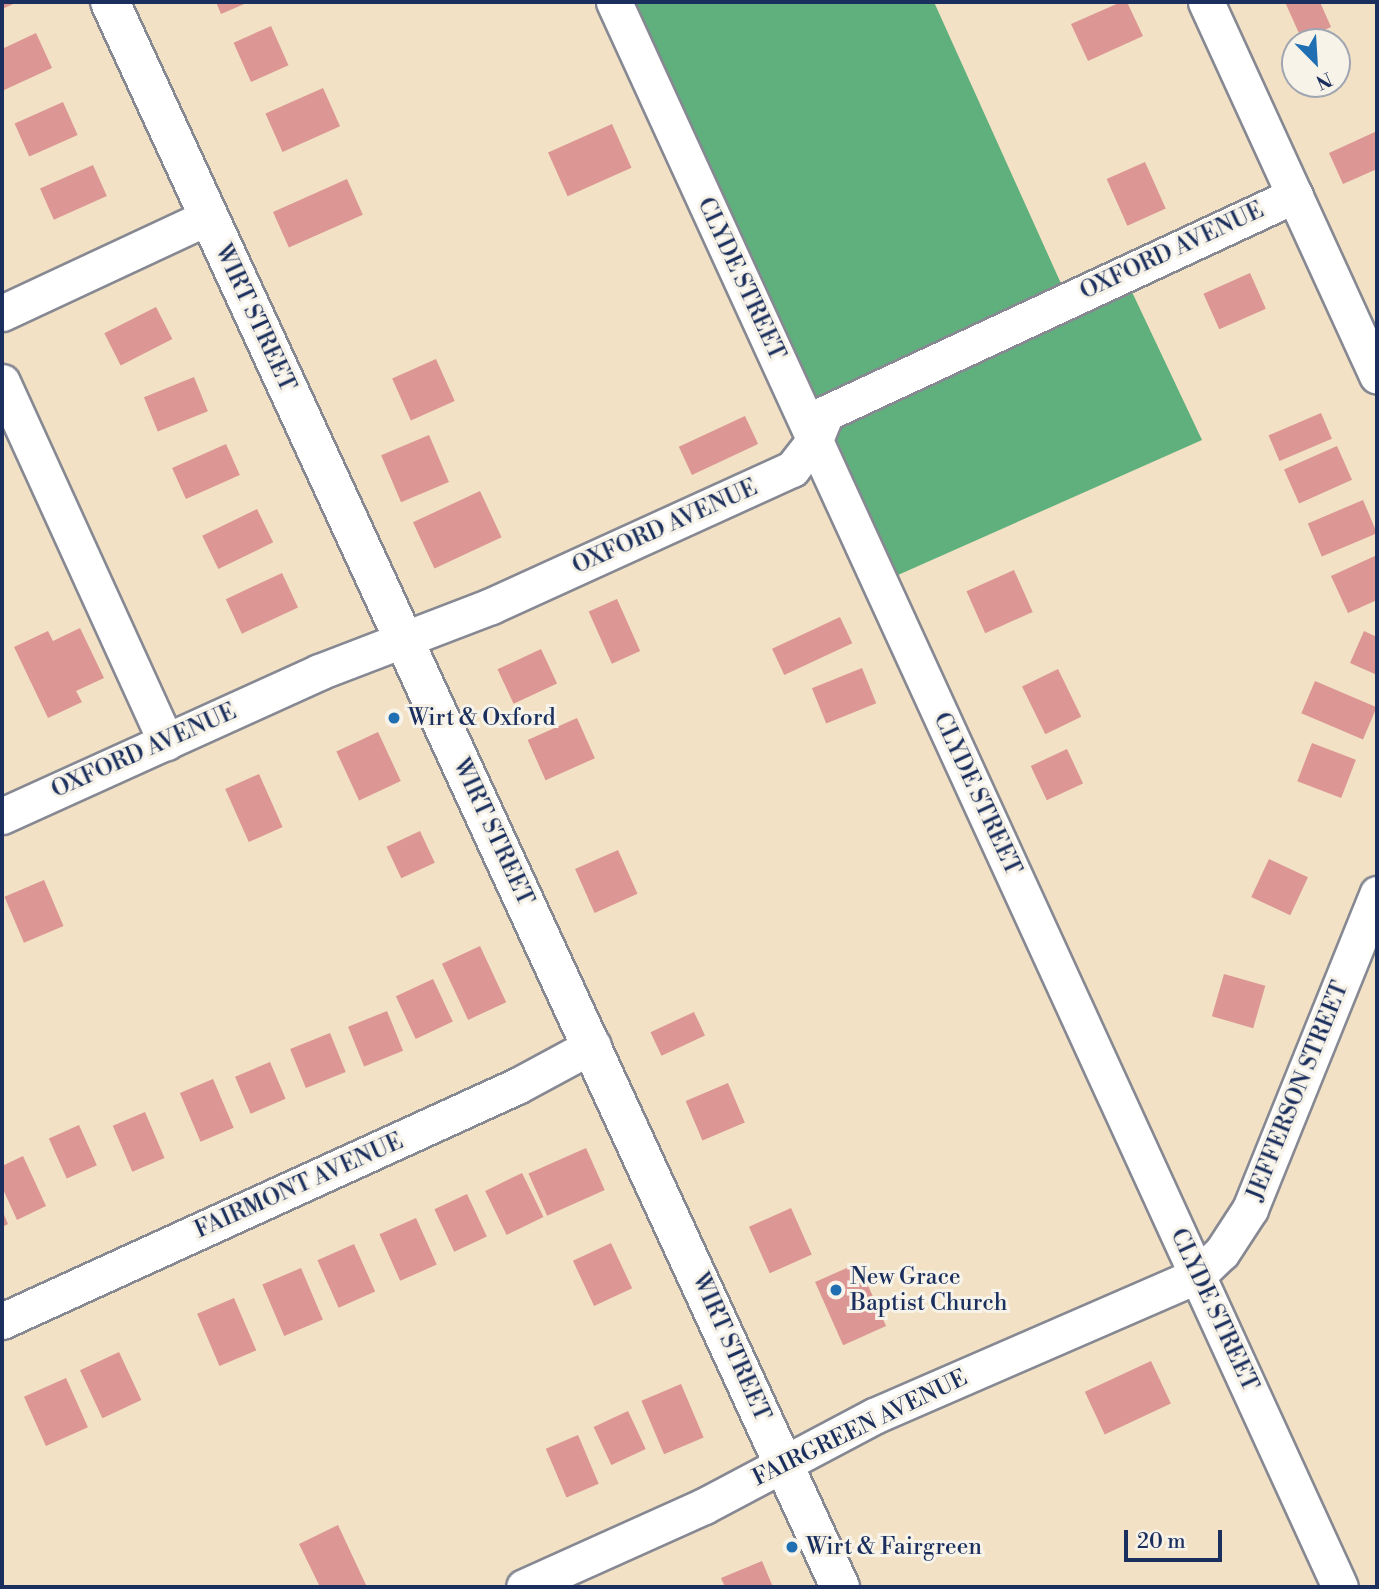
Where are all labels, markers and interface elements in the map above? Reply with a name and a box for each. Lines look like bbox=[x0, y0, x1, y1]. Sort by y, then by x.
north arrow bbox=[1281, 28, 1351, 98]
text: N bbox=[1312, 66, 1335, 94]
street label: CLYDE STREET bbox=[691, 193, 791, 365]
street label: OXFORD AVENUE bbox=[1076, 196, 1268, 306]
street label: WIRT STREET bbox=[209, 240, 301, 396]
street label: OXFORD AVENUE bbox=[568, 474, 762, 580]
street label: OXFORD AVENUE bbox=[47, 698, 241, 804]
place label: Wirt & Oxford bbox=[408, 704, 555, 732]
street label: CLYDE STREET bbox=[927, 708, 1027, 880]
marker: Wirt & Oxford bbox=[386, 710, 402, 726]
street label: WIRT STREET bbox=[447, 754, 539, 910]
street label: JEFFERSON STREET bbox=[1241, 977, 1355, 1205]
street label: FAIRMONT AVENUE bbox=[191, 1128, 407, 1244]
street label: CLYDE STREET bbox=[1164, 1224, 1264, 1396]
place label: New Grace Baptist Church bbox=[850, 1263, 1007, 1317]
street label: WIRT STREET bbox=[686, 1269, 776, 1425]
marker: New Grace Baptist Church bbox=[828, 1282, 844, 1298]
street label: FAIRGREEN AVENUE bbox=[748, 1364, 972, 1492]
scale bar bbox=[1127, 1516, 1225, 1560]
text: 20 m bbox=[1137, 1529, 1186, 1555]
place label: Wirt & Fairgreen bbox=[806, 1533, 982, 1561]
marker: Wirt & Fairgreen bbox=[784, 1539, 800, 1555]

